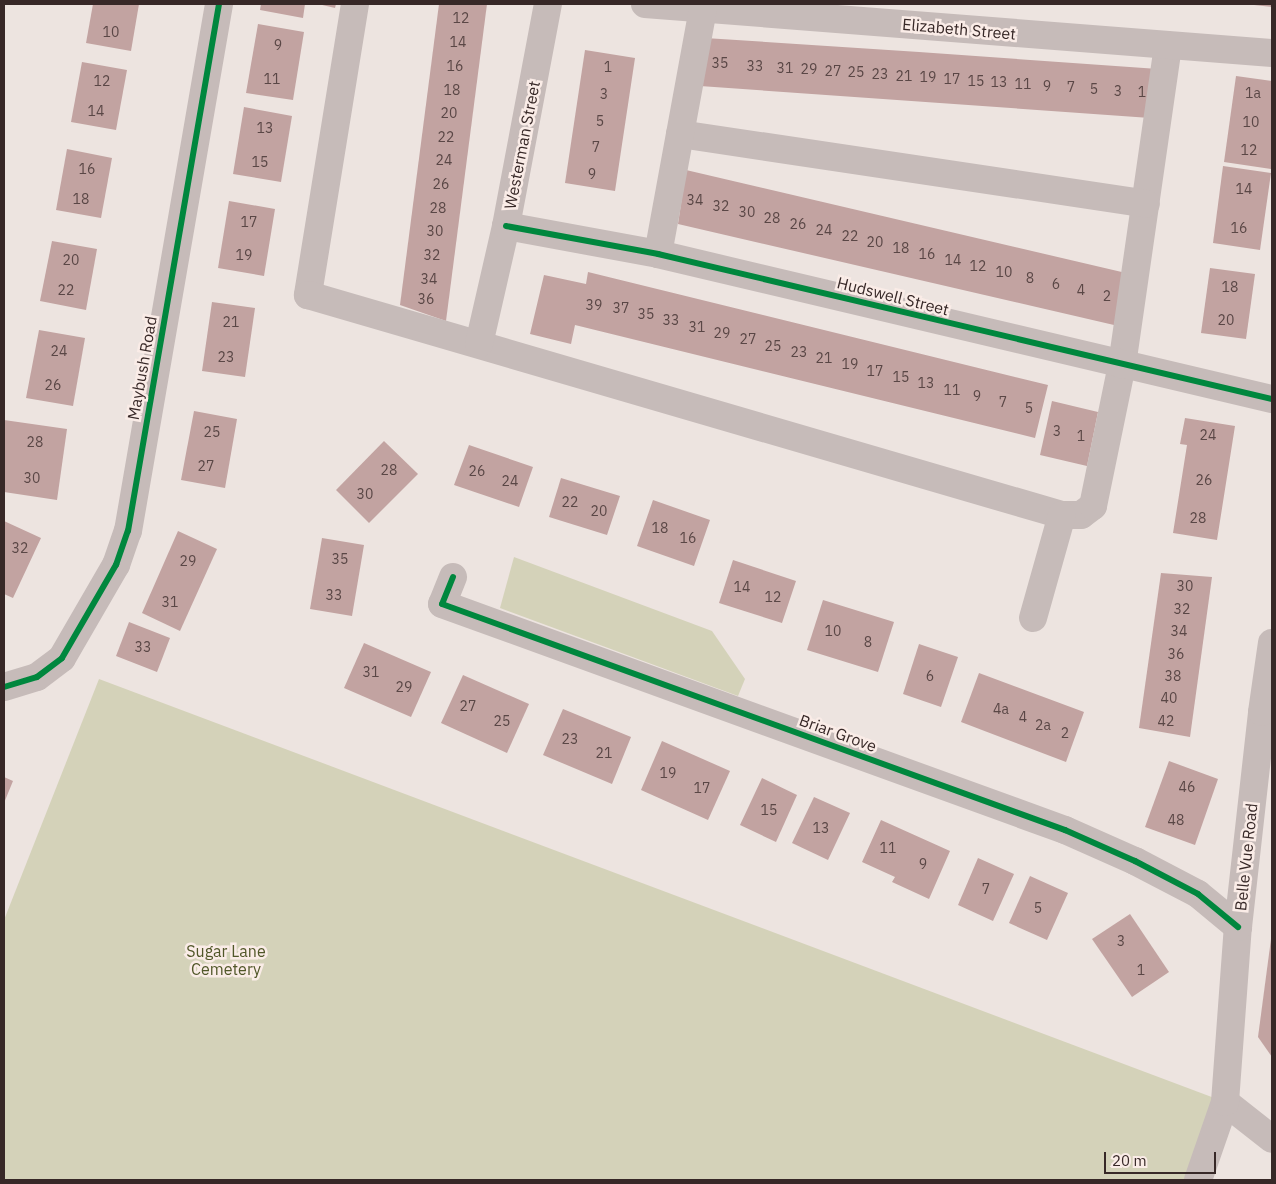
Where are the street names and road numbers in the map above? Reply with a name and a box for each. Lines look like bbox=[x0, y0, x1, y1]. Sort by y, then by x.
street label: Elizabeth Street bbox=[901, 14, 1017, 44]
street label: Westerman Street bbox=[500, 79, 544, 211]
street label: Hudswell Street bbox=[835, 273, 951, 319]
street label: Maybush Road bbox=[123, 315, 161, 421]
street label: Briar Grove bbox=[797, 710, 879, 756]
street label: Belle Vue Road bbox=[1231, 802, 1261, 912]

